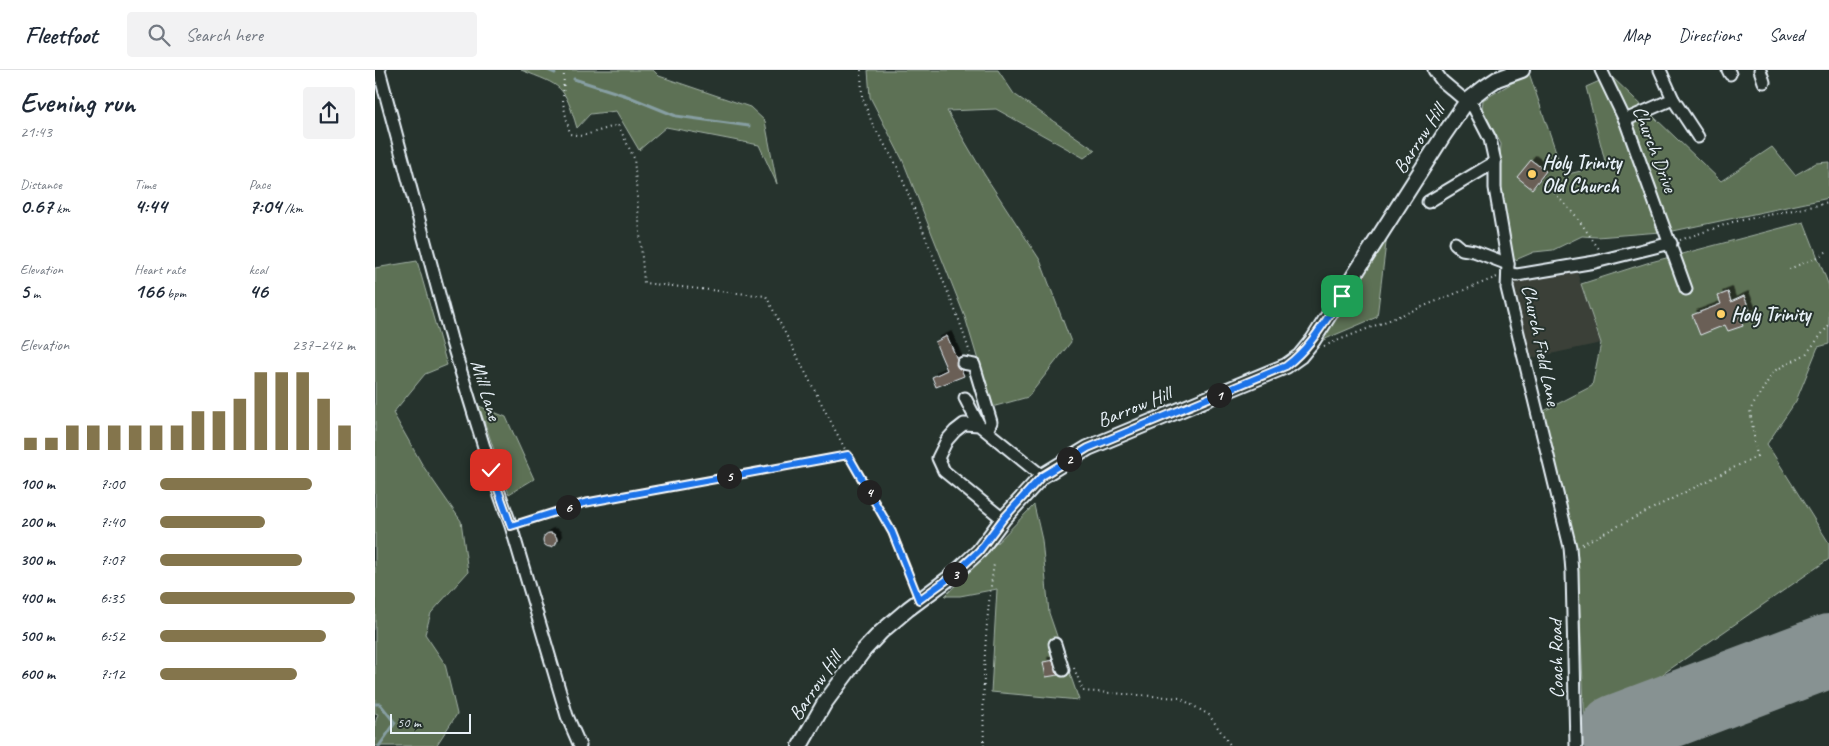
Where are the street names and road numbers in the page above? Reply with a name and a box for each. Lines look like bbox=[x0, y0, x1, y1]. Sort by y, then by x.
street label: Barrow Hill bbox=[1387, 97, 1453, 178]
street label: Church Drive bbox=[1627, 102, 1683, 197]
street label: Church Field Lane bbox=[1516, 282, 1566, 409]
street label: Mill Lane bbox=[465, 357, 507, 425]
street label: Barrow Hill bbox=[1093, 380, 1178, 433]
street label: Coach Road bbox=[1543, 616, 1569, 699]
street label: Barrow Hill bbox=[783, 644, 849, 725]

